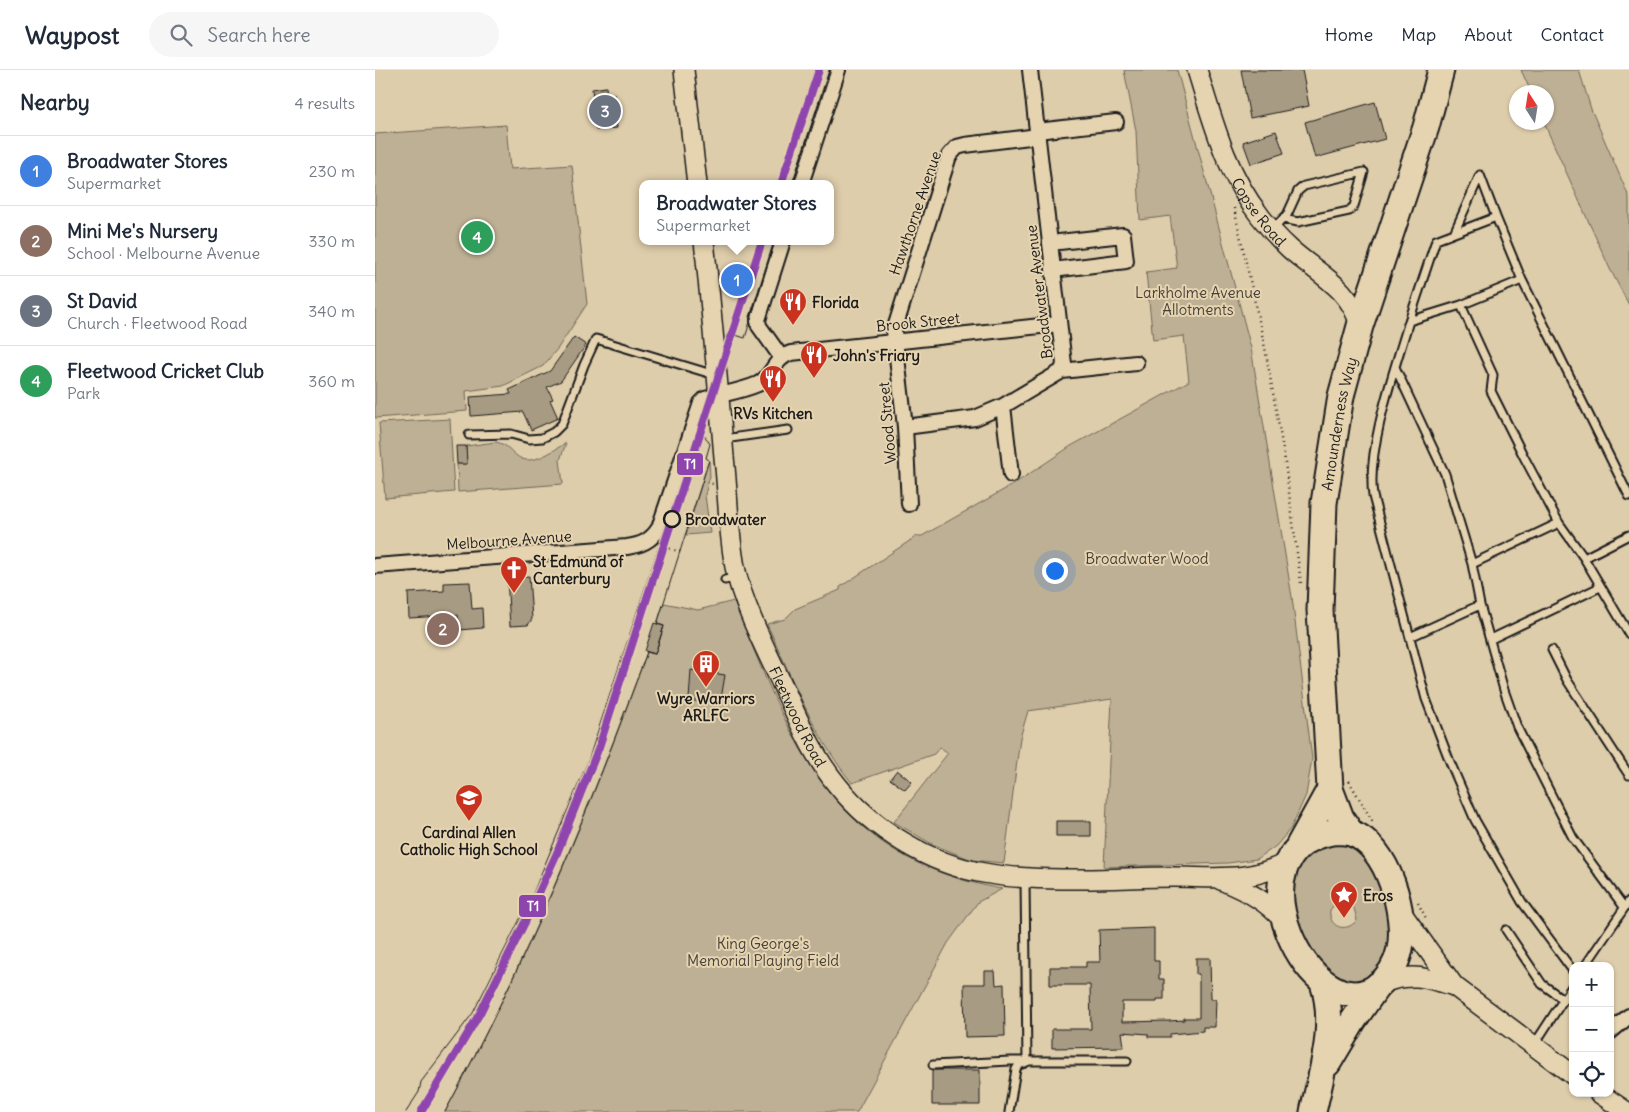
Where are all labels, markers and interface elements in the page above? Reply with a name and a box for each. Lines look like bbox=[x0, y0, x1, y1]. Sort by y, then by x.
search box bbox=[149, 12, 499, 57]
text: Waypost bbox=[25, 20, 119, 50]
icon: search bbox=[167, 21, 195, 49]
text: Search here bbox=[207, 23, 310, 47]
text: Home bbox=[1325, 23, 1373, 46]
text: Map bbox=[1401, 23, 1436, 46]
text: About bbox=[1464, 23, 1512, 46]
text: Contact bbox=[1540, 23, 1604, 46]
north arrow bbox=[1509, 85, 1554, 130]
text: Nearby bbox=[20, 89, 90, 116]
pin: 3 bbox=[589, 92, 621, 130]
text: 4 results bbox=[294, 93, 355, 113]
street label: Hawthorne Avenue bbox=[885, 148, 945, 278]
text: Broadwater Stores bbox=[67, 149, 228, 173]
text: 1 bbox=[33, 161, 39, 181]
text: 230 m bbox=[309, 161, 355, 181]
text: Supermarket bbox=[67, 173, 161, 193]
street label: Copse Road bbox=[1228, 174, 1291, 250]
popup bbox=[639, 180, 834, 245]
text: Broadwater Stores bbox=[656, 191, 817, 215]
text: Supermarket bbox=[656, 215, 750, 235]
pin: 4 bbox=[461, 218, 493, 256]
text: Mini Me's Nursery bbox=[67, 219, 218, 243]
street label: Broadwater Avenue bbox=[1021, 224, 1057, 360]
text: 2 bbox=[32, 231, 40, 251]
text: 330 m bbox=[308, 231, 355, 251]
text: School · Melbourne Avenue bbox=[67, 243, 260, 263]
pin: 1 bbox=[721, 261, 753, 299]
park label: Larkholme Avenue Allotments bbox=[1135, 283, 1261, 319]
restaurant icon: Florida bbox=[778, 287, 808, 326]
text: St David bbox=[67, 289, 137, 313]
place label: Florida bbox=[812, 293, 860, 312]
text: 3 bbox=[31, 301, 41, 321]
text: 340 m bbox=[308, 301, 355, 321]
street label: Brook Street bbox=[875, 308, 961, 336]
text: Church · Fleetwood Road bbox=[67, 313, 248, 333]
restaurant icon: John's Friary bbox=[799, 340, 829, 379]
place label: John's Friary bbox=[833, 346, 920, 366]
street label: Amounderness Way bbox=[1317, 355, 1361, 492]
text: Fleetwood Cricket Club bbox=[67, 359, 264, 383]
restaurant icon: RVs Kitchen bbox=[758, 364, 788, 403]
text: 4 bbox=[31, 371, 41, 391]
text: 360 m bbox=[308, 371, 355, 391]
street label: Wood Street bbox=[874, 381, 900, 465]
text: Park bbox=[67, 383, 100, 403]
place label: RVs Kitchen bbox=[733, 404, 813, 423]
line badge: T1 bbox=[676, 452, 704, 476]
text: T1 bbox=[684, 455, 696, 473]
marker: Broadwater bbox=[663, 510, 681, 528]
place label: Broadwater bbox=[685, 510, 767, 529]
street label: Melbourne Avenue bbox=[446, 526, 572, 554]
park label: Broadwater Wood bbox=[1085, 549, 1209, 568]
place label: St Edmund of Canterbury bbox=[533, 552, 624, 589]
church icon: St Edmund of Canterbury bbox=[499, 555, 529, 594]
your location bbox=[1042, 558, 1068, 584]
pin: 2 bbox=[427, 610, 459, 648]
building icon: Wyre Warriors ARLFC bbox=[691, 649, 721, 688]
street label: Fleetwood Road bbox=[765, 663, 831, 770]
place label: Wyre Warriors ARLFC bbox=[657, 689, 755, 725]
school or university icon: Cardinal Allen Catholic High School bbox=[454, 783, 484, 822]
place label: Cardinal Allen Catholic High School bbox=[400, 823, 538, 860]
place icon: Eros bbox=[1329, 880, 1359, 919]
place label: Eros bbox=[1363, 886, 1393, 905]
line badge: T1 bbox=[518, 894, 547, 918]
text: T1 bbox=[527, 897, 539, 915]
park label: King George's Memorial Playing Field bbox=[687, 934, 839, 970]
map controls bbox=[1569, 962, 1614, 1097]
button: + bbox=[1569, 962, 1614, 1007]
button: − bbox=[1569, 1007, 1614, 1052]
button: locate bbox=[1569, 1052, 1614, 1097]

